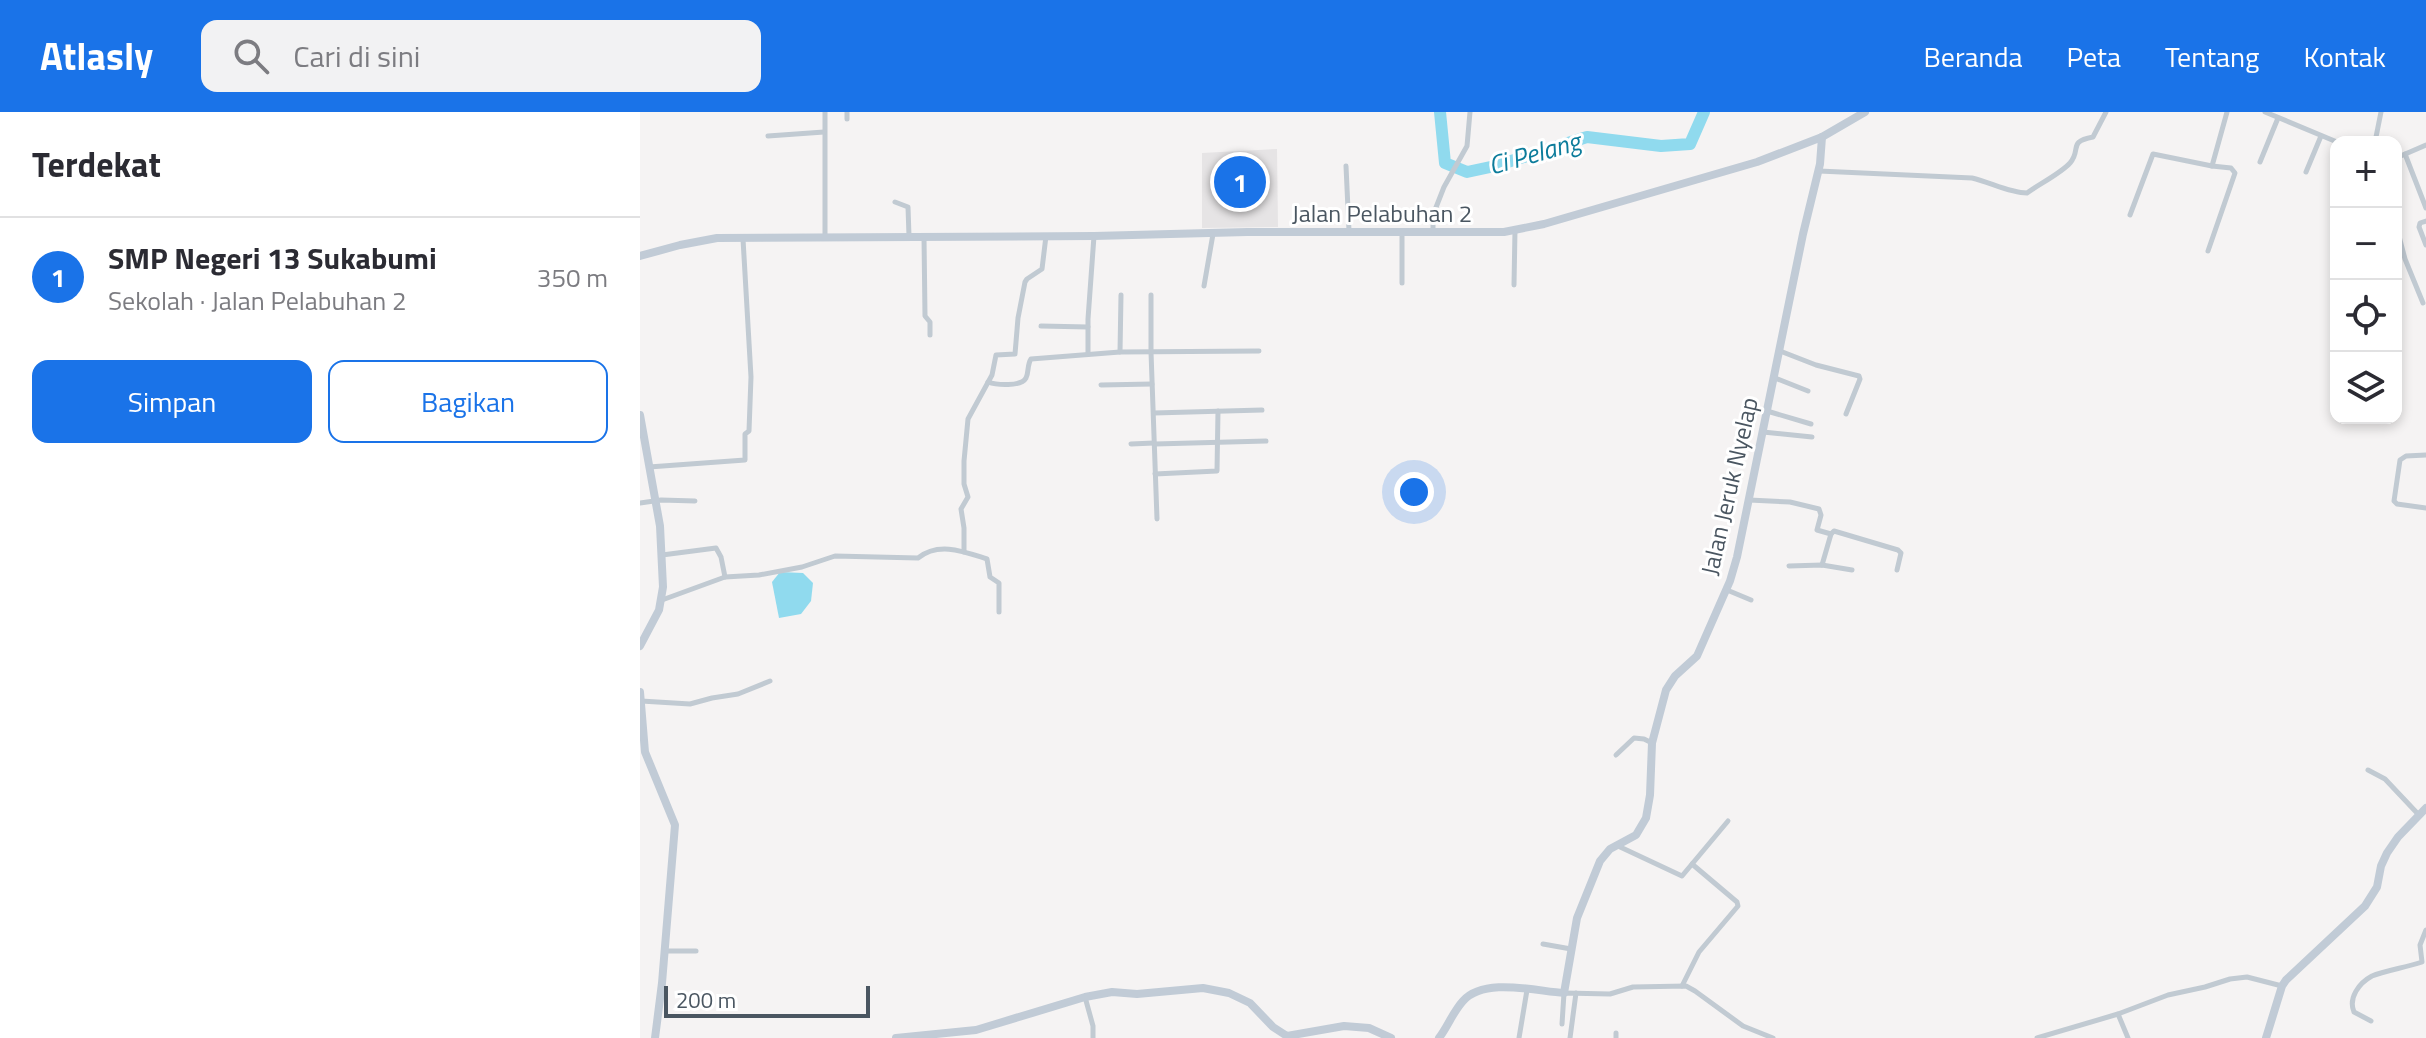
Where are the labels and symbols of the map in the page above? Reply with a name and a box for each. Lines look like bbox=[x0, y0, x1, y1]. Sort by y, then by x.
water label: Ci Pelang bbox=[1483, 121, 1587, 185]
pin: 1 bbox=[1214, 152, 1266, 212]
street label: Jalan Pelabuhan 2 bbox=[1292, 195, 1472, 231]
street label: Jalan Jeruk Nyelap bbox=[1691, 394, 1767, 578]
your location bbox=[1394, 472, 1434, 512]
scale bar bbox=[664, 982, 870, 1018]

